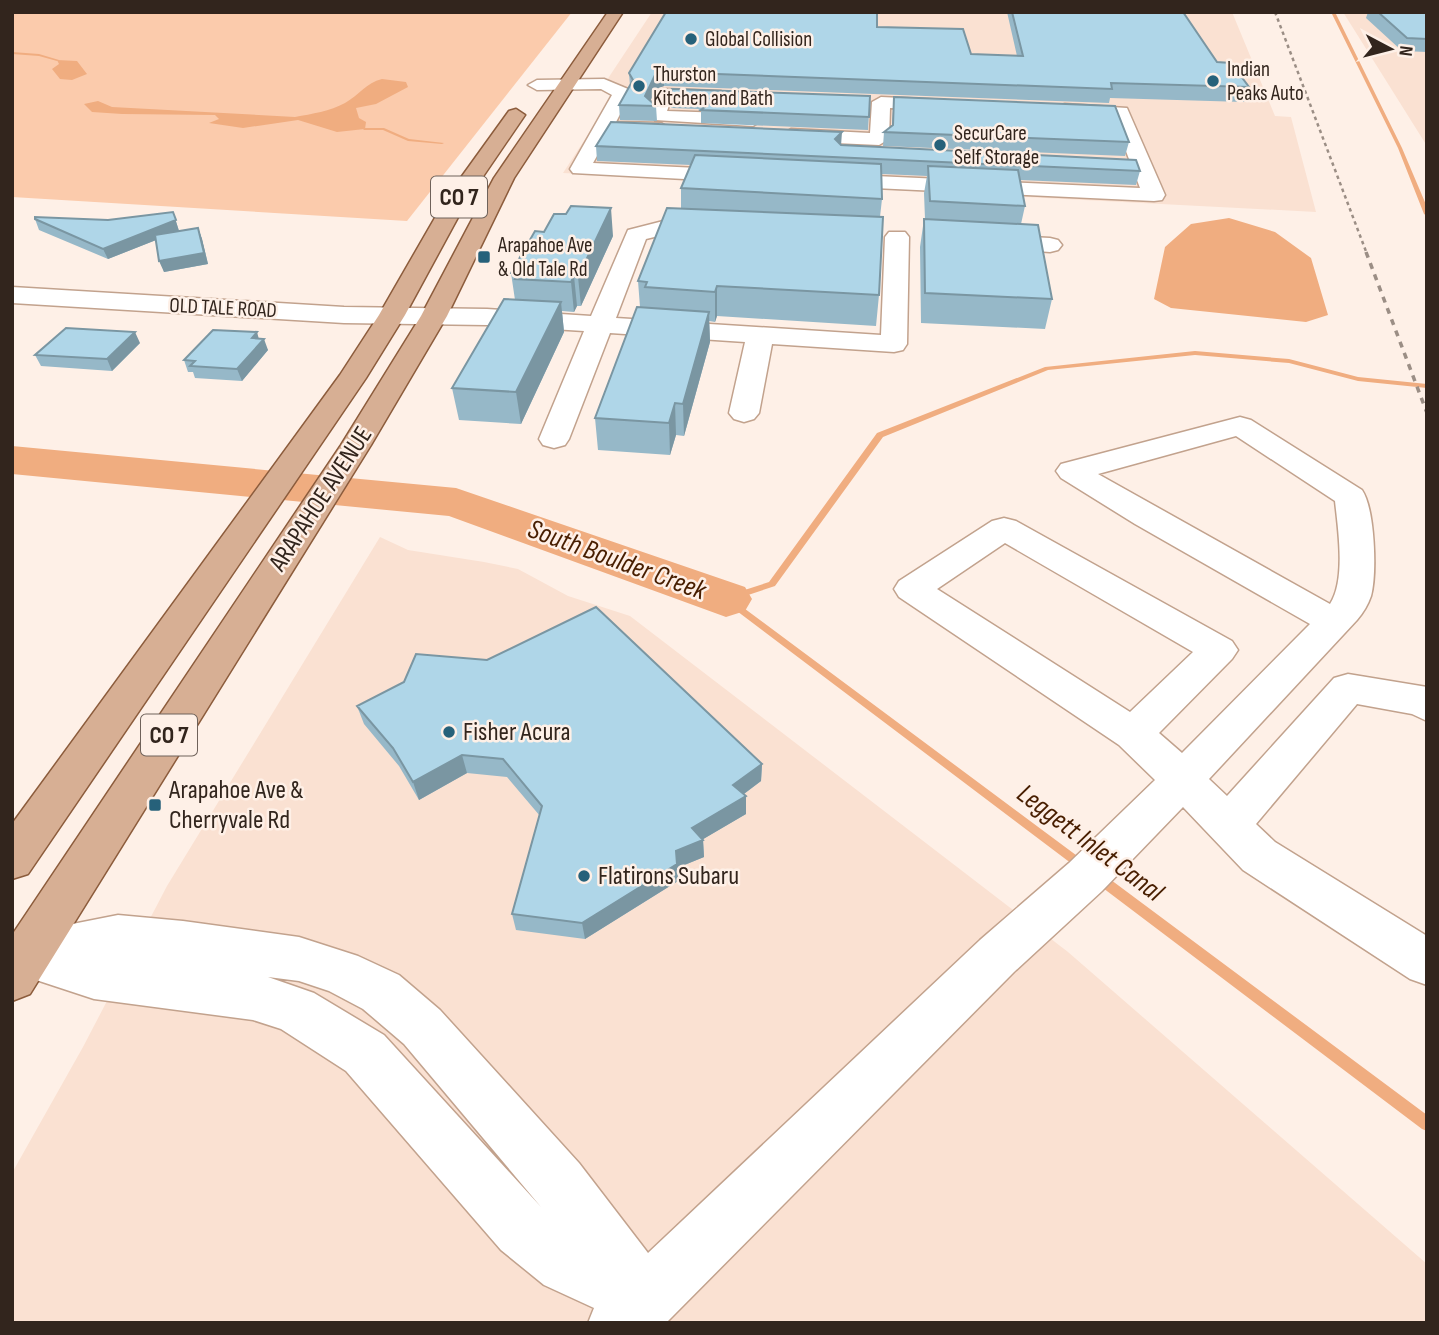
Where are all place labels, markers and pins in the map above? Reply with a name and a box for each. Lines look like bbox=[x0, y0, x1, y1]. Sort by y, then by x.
place label: Global Collision bbox=[705, 27, 812, 52]
marker: Global Collision bbox=[683, 31, 699, 47]
place label: Indian Peaks Auto bbox=[1227, 57, 1304, 106]
place label: Thurston Kitchen and Bath bbox=[653, 62, 773, 111]
marker: Indian Peaks Auto bbox=[1205, 73, 1221, 89]
marker: Thurston Kitchen and Bath bbox=[631, 78, 647, 94]
place label: SecurCare Self Storage bbox=[954, 121, 1039, 170]
marker: SecurCare Self Storage bbox=[932, 137, 948, 153]
place label: Arapahoe Ave & Old Tale Rd bbox=[497, 233, 593, 282]
marker: Arapahoe Ave & Old Tale Rd bbox=[476, 249, 492, 265]
place label: Fisher Acura bbox=[463, 717, 570, 748]
marker: Fisher Acura bbox=[441, 724, 457, 740]
place label: Arapahoe Ave & Cherryvale Rd bbox=[168, 775, 303, 836]
marker: Arapahoe Ave & Cherryvale Rd bbox=[147, 797, 163, 813]
place label: Flatirons Subaru bbox=[598, 861, 739, 892]
marker: Flatirons Subaru bbox=[576, 868, 592, 884]

